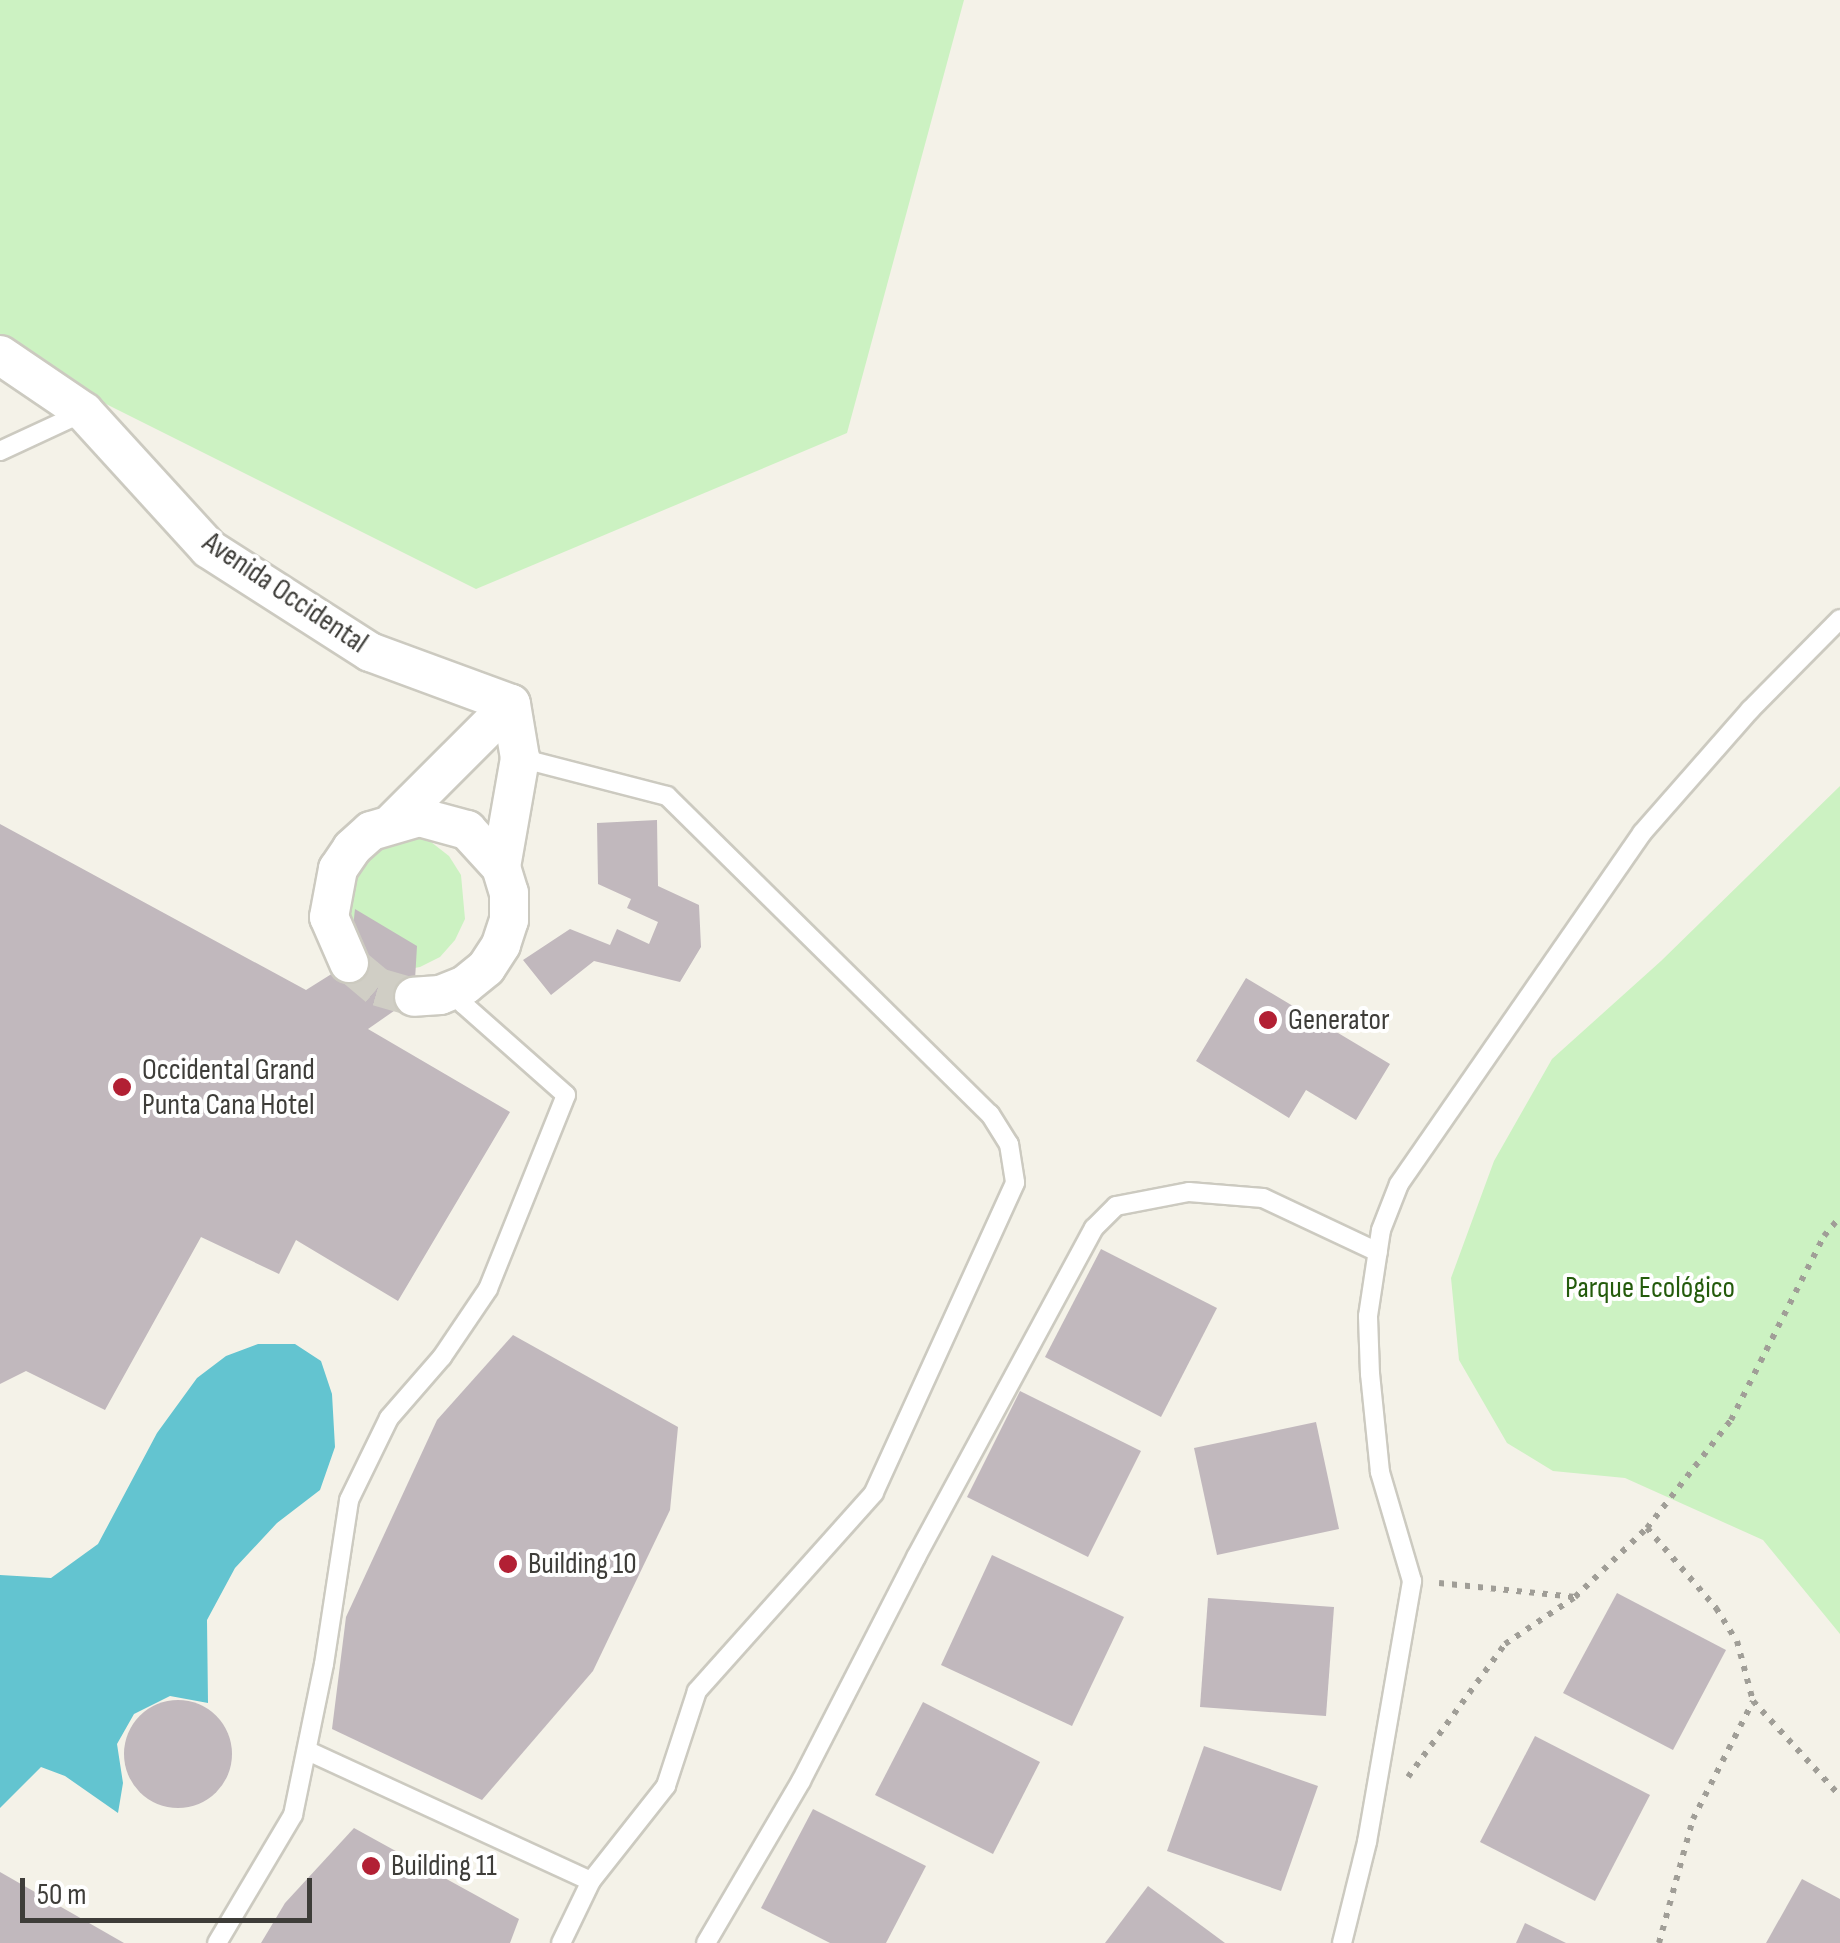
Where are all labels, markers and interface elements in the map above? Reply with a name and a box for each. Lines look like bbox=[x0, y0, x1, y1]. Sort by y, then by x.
street label: Avenida Occidental bbox=[196, 525, 374, 661]
place label: Generator bbox=[1288, 1002, 1390, 1038]
marker: Generator bbox=[1257, 1009, 1279, 1031]
place label: Occidental Grand Punta Cana Hotel bbox=[142, 1052, 315, 1122]
marker: Occidental Grand Punta Cana Hotel bbox=[111, 1076, 133, 1098]
park label: Parque Ecológico bbox=[1565, 1270, 1735, 1306]
place label: Building 10 bbox=[528, 1546, 637, 1582]
marker: Building 10 bbox=[497, 1553, 519, 1575]
place label: Building 11 bbox=[391, 1848, 497, 1884]
marker: Building 11 bbox=[360, 1855, 382, 1877]
scale bar bbox=[25, 1858, 318, 1920]
text: 50 m bbox=[37, 1877, 86, 1913]

